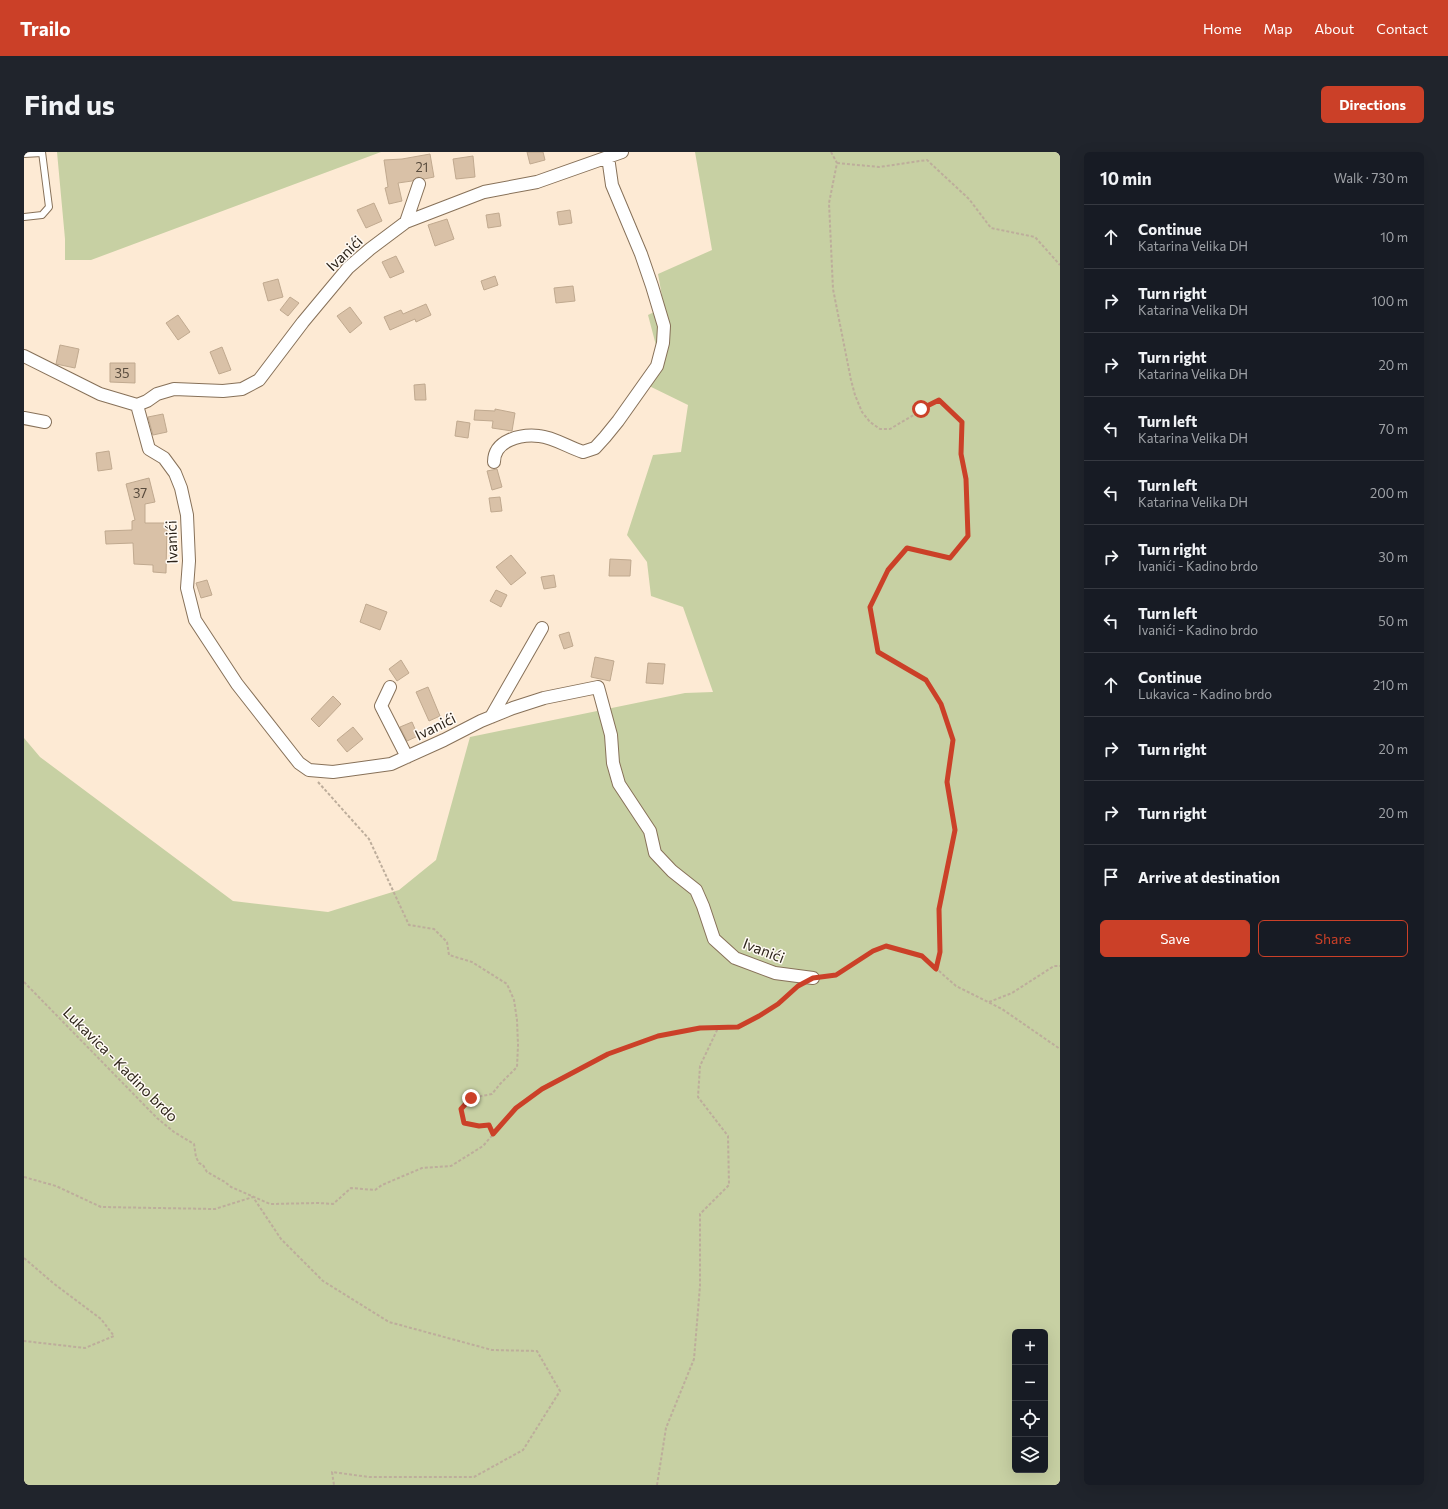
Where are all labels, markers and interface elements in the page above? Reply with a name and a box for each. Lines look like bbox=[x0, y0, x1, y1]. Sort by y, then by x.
text: Trailo bbox=[20, 17, 71, 40]
text: Home bbox=[1203, 20, 1242, 37]
text: Map bbox=[1264, 20, 1292, 37]
text: About bbox=[1314, 20, 1354, 37]
text: Contact bbox=[1376, 20, 1428, 37]
button: Directions bbox=[1321, 86, 1424, 123]
text: Find us bbox=[24, 87, 115, 121]
house number: 21 bbox=[416, 159, 428, 175]
text: 10 min bbox=[1100, 168, 1152, 189]
text: Walk · 730 m bbox=[1334, 170, 1408, 186]
text: Continue bbox=[1138, 220, 1202, 238]
icon: ahead bbox=[1100, 226, 1122, 248]
text: 10 m bbox=[1380, 229, 1408, 245]
street label: Ivanići bbox=[322, 231, 366, 275]
text: Katarina Velika DH bbox=[1138, 238, 1248, 254]
text: Turn right bbox=[1138, 284, 1207, 302]
icon: right bbox=[1100, 290, 1122, 312]
text: 100 m bbox=[1372, 293, 1408, 309]
text: Katarina Velika DH bbox=[1138, 302, 1248, 318]
text: Turn right bbox=[1138, 348, 1207, 366]
icon: right bbox=[1100, 354, 1122, 376]
text: 20 m bbox=[1379, 357, 1408, 373]
house number: 35 bbox=[115, 365, 129, 381]
text: Katarina Velika DH bbox=[1138, 366, 1248, 382]
route start bbox=[912, 400, 930, 418]
text: Turn left bbox=[1138, 412, 1197, 430]
icon: left bbox=[1100, 418, 1122, 440]
text: 70 m bbox=[1379, 421, 1408, 437]
text: Katarina Velika DH bbox=[1138, 430, 1248, 446]
text: Turn left bbox=[1138, 476, 1197, 494]
icon: left bbox=[1100, 482, 1122, 504]
house number: 37 bbox=[133, 485, 147, 501]
text: 200 m bbox=[1370, 485, 1408, 501]
text: Katarina Velika DH bbox=[1138, 494, 1248, 510]
street label: Ivanići bbox=[161, 520, 181, 564]
text: Turn right bbox=[1138, 540, 1207, 558]
icon: right bbox=[1100, 546, 1122, 568]
text: 30 m bbox=[1378, 549, 1408, 565]
text: Ivanići - Kadino brdo bbox=[1138, 558, 1258, 574]
text: Turn left bbox=[1138, 604, 1197, 622]
icon: left bbox=[1100, 610, 1122, 632]
text: 50 m bbox=[1378, 613, 1408, 629]
text: Ivanići - Kadino brdo bbox=[1138, 622, 1258, 638]
text: Continue bbox=[1138, 668, 1202, 686]
icon: ahead bbox=[1100, 674, 1122, 696]
text: 210 m bbox=[1373, 677, 1408, 693]
text: Lukavica - Kadino brdo bbox=[1138, 686, 1272, 702]
street label: Ivanići bbox=[412, 708, 458, 744]
icon: right bbox=[1100, 738, 1122, 760]
text: Turn right bbox=[1138, 740, 1207, 758]
text: 20 m bbox=[1379, 741, 1408, 757]
icon: right bbox=[1100, 802, 1122, 824]
text: Turn right bbox=[1138, 804, 1207, 822]
text: 20 m bbox=[1379, 805, 1408, 821]
icon: arrive bbox=[1100, 866, 1122, 888]
text: Arrive at destination bbox=[1138, 868, 1280, 886]
button: Save bbox=[1100, 920, 1250, 957]
button: Share bbox=[1258, 920, 1408, 957]
street label: Ivanići bbox=[741, 934, 787, 966]
street label: Lukavica - Kadino brdo bbox=[60, 1003, 182, 1125]
route end bbox=[462, 1089, 480, 1107]
map controls bbox=[1012, 1329, 1048, 1473]
button: + bbox=[1012, 1329, 1048, 1365]
button: − bbox=[1012, 1365, 1048, 1401]
button: locate bbox=[1012, 1401, 1048, 1437]
button: layers bbox=[1012, 1437, 1048, 1473]

